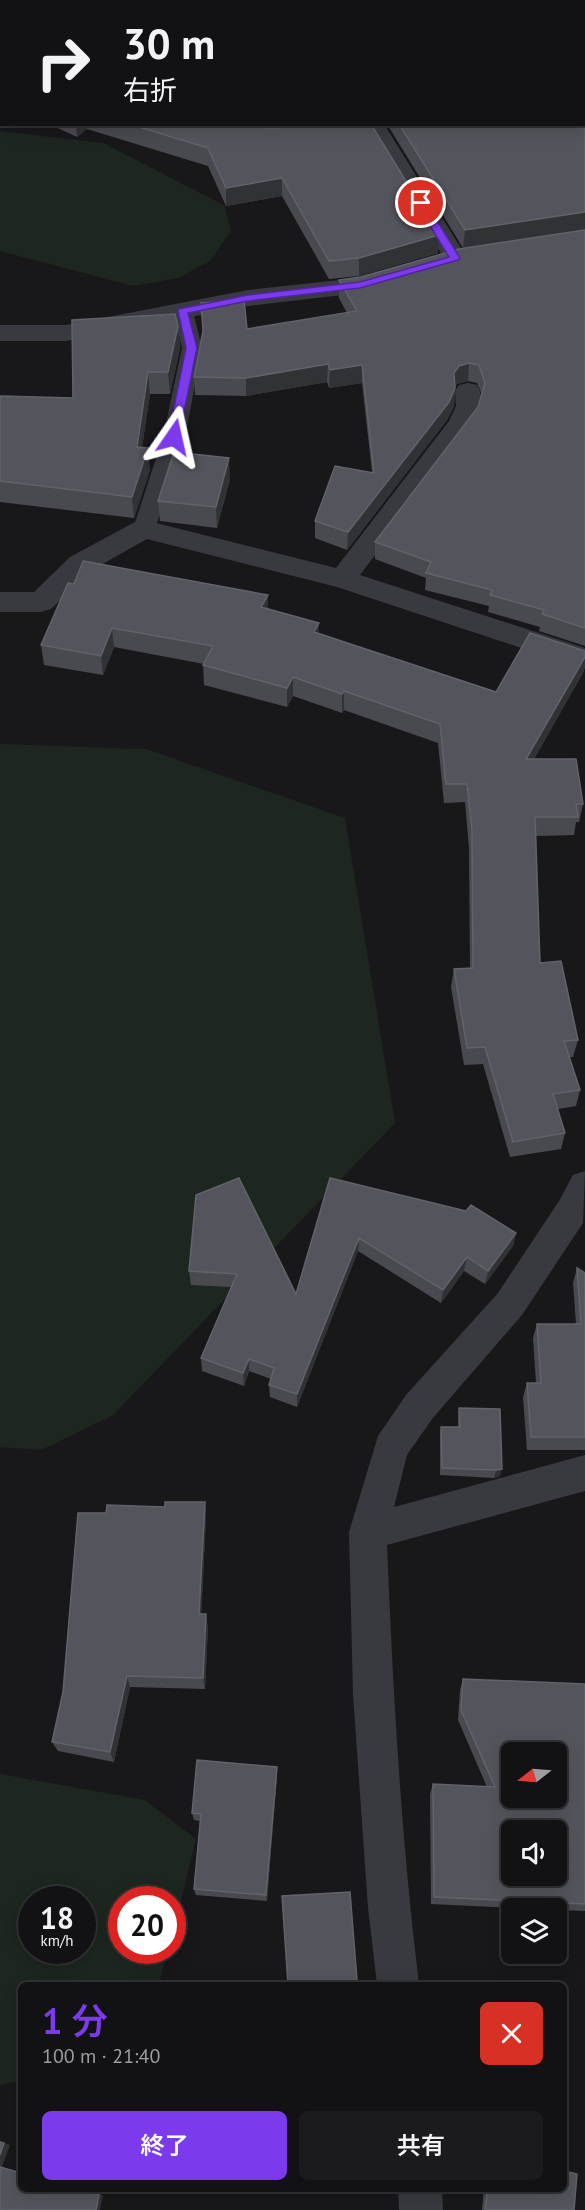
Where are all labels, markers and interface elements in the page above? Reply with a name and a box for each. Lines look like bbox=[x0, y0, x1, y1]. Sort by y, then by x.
text: 30 m bbox=[123, 16, 215, 71]
icon: right bbox=[24, 24, 102, 102]
text: 右折 bbox=[123, 73, 177, 107]
pin bbox=[395, 177, 446, 228]
icon: arrive bbox=[404, 186, 437, 219]
position arrow bbox=[142, 405, 206, 469]
north arrow bbox=[501, 1742, 567, 1808]
map controls bbox=[501, 1742, 567, 1964]
button: sound bbox=[501, 1820, 567, 1886]
speed limit sign: 20 bbox=[108, 1886, 186, 1964]
text: 18 bbox=[40, 1898, 74, 1937]
button: layers bbox=[501, 1898, 567, 1964]
text: km/h bbox=[41, 1931, 73, 1950]
text: 1 分 bbox=[42, 1997, 108, 2044]
button: close bbox=[480, 2002, 543, 2065]
text: 100 m · 21:40 bbox=[42, 2043, 160, 2069]
button: 終了 bbox=[42, 2111, 287, 2180]
button: 共有 bbox=[299, 2111, 543, 2180]

